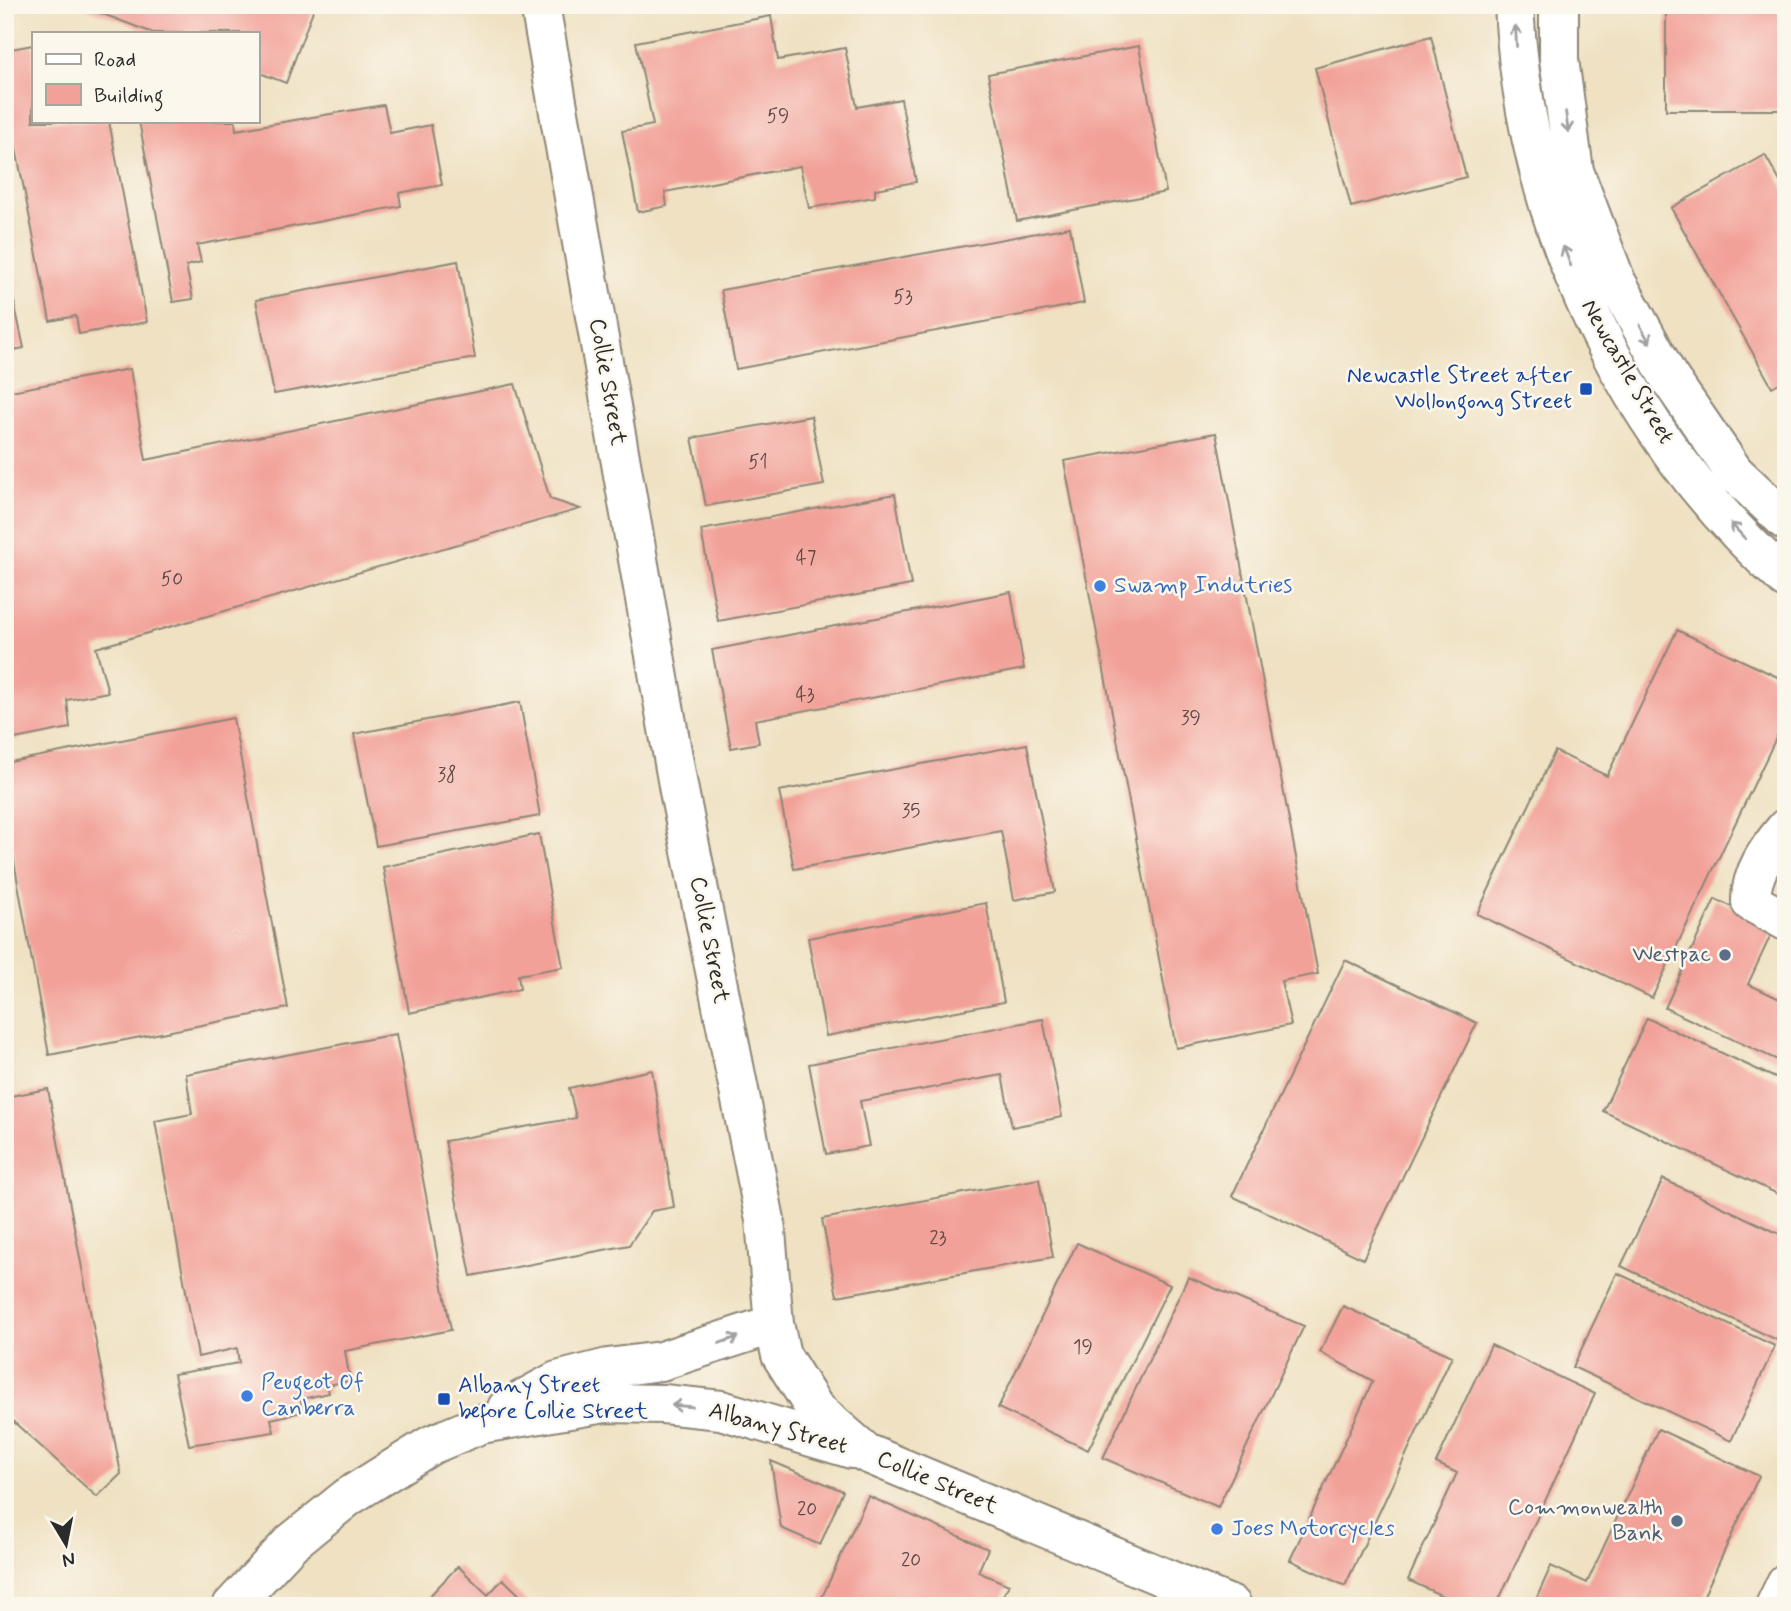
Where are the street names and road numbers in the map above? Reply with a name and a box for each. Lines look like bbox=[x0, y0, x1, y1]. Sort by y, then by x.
street label: Newcastle Street bbox=[1573, 294, 1681, 450]
street label: Collie Street bbox=[581, 316, 633, 448]
street label: Collie Street bbox=[682, 874, 736, 1006]
street label: Albany Street bbox=[705, 1396, 851, 1462]
street label: Collie Street bbox=[872, 1444, 1002, 1522]

